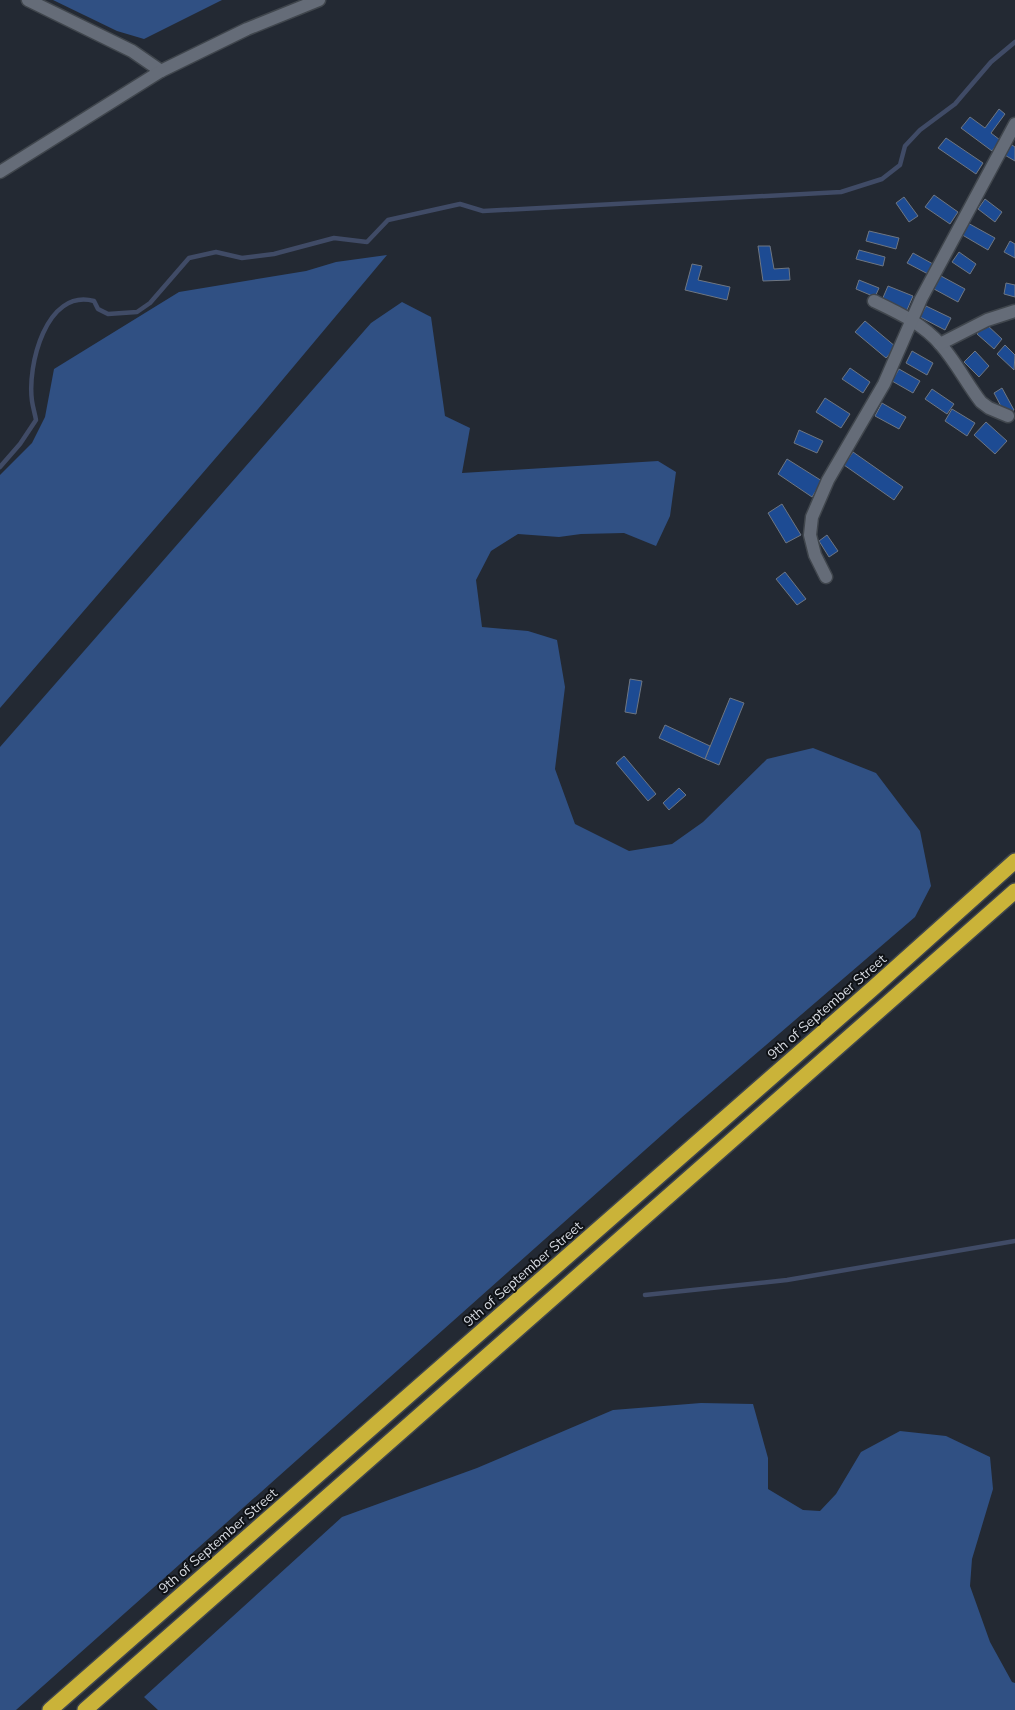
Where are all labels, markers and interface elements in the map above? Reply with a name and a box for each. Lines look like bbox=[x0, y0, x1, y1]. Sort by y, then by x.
street label: 9th of September Street bbox=[764, 950, 891, 1064]
street label: 9th of September Street bbox=[460, 1217, 587, 1331]
street label: 9th of September Street bbox=[155, 1484, 282, 1598]

